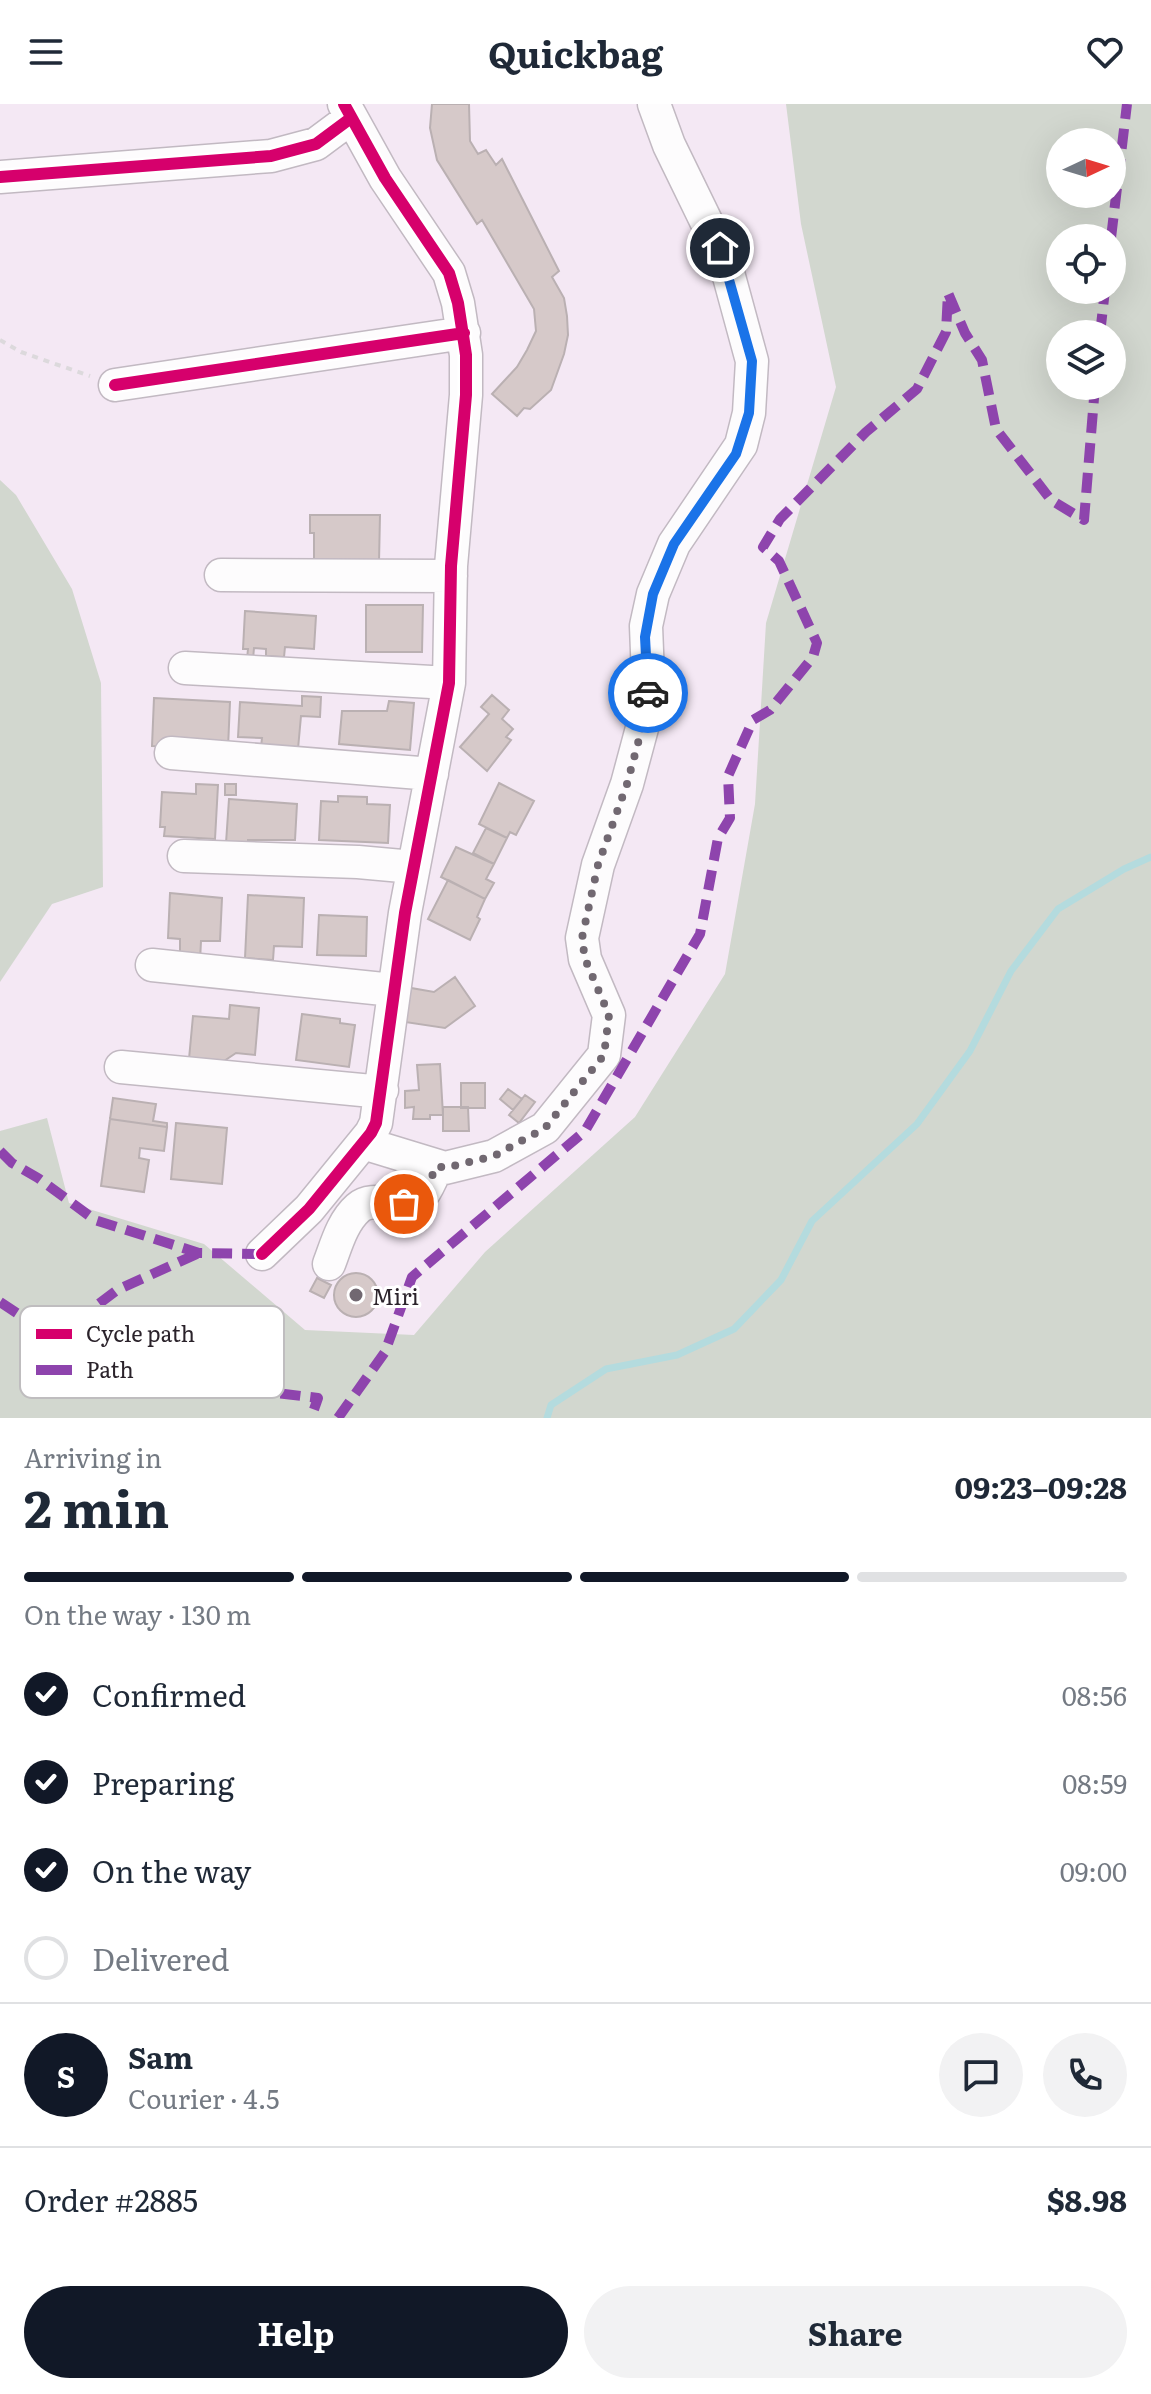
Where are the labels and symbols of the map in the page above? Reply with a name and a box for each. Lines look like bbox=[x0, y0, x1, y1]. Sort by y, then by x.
north arrow bbox=[1046, 128, 1126, 208]
pin bbox=[686, 214, 754, 282]
courier bbox=[608, 653, 688, 733]
pin bbox=[370, 1170, 438, 1238]
place label: Miri bbox=[372, 1279, 419, 1312]
marker: Miri bbox=[347, 1286, 365, 1304]
legend bbox=[20, 1306, 284, 1398]
text: Cycle path bbox=[86, 1316, 195, 1349]
text: Path bbox=[86, 1352, 134, 1385]

